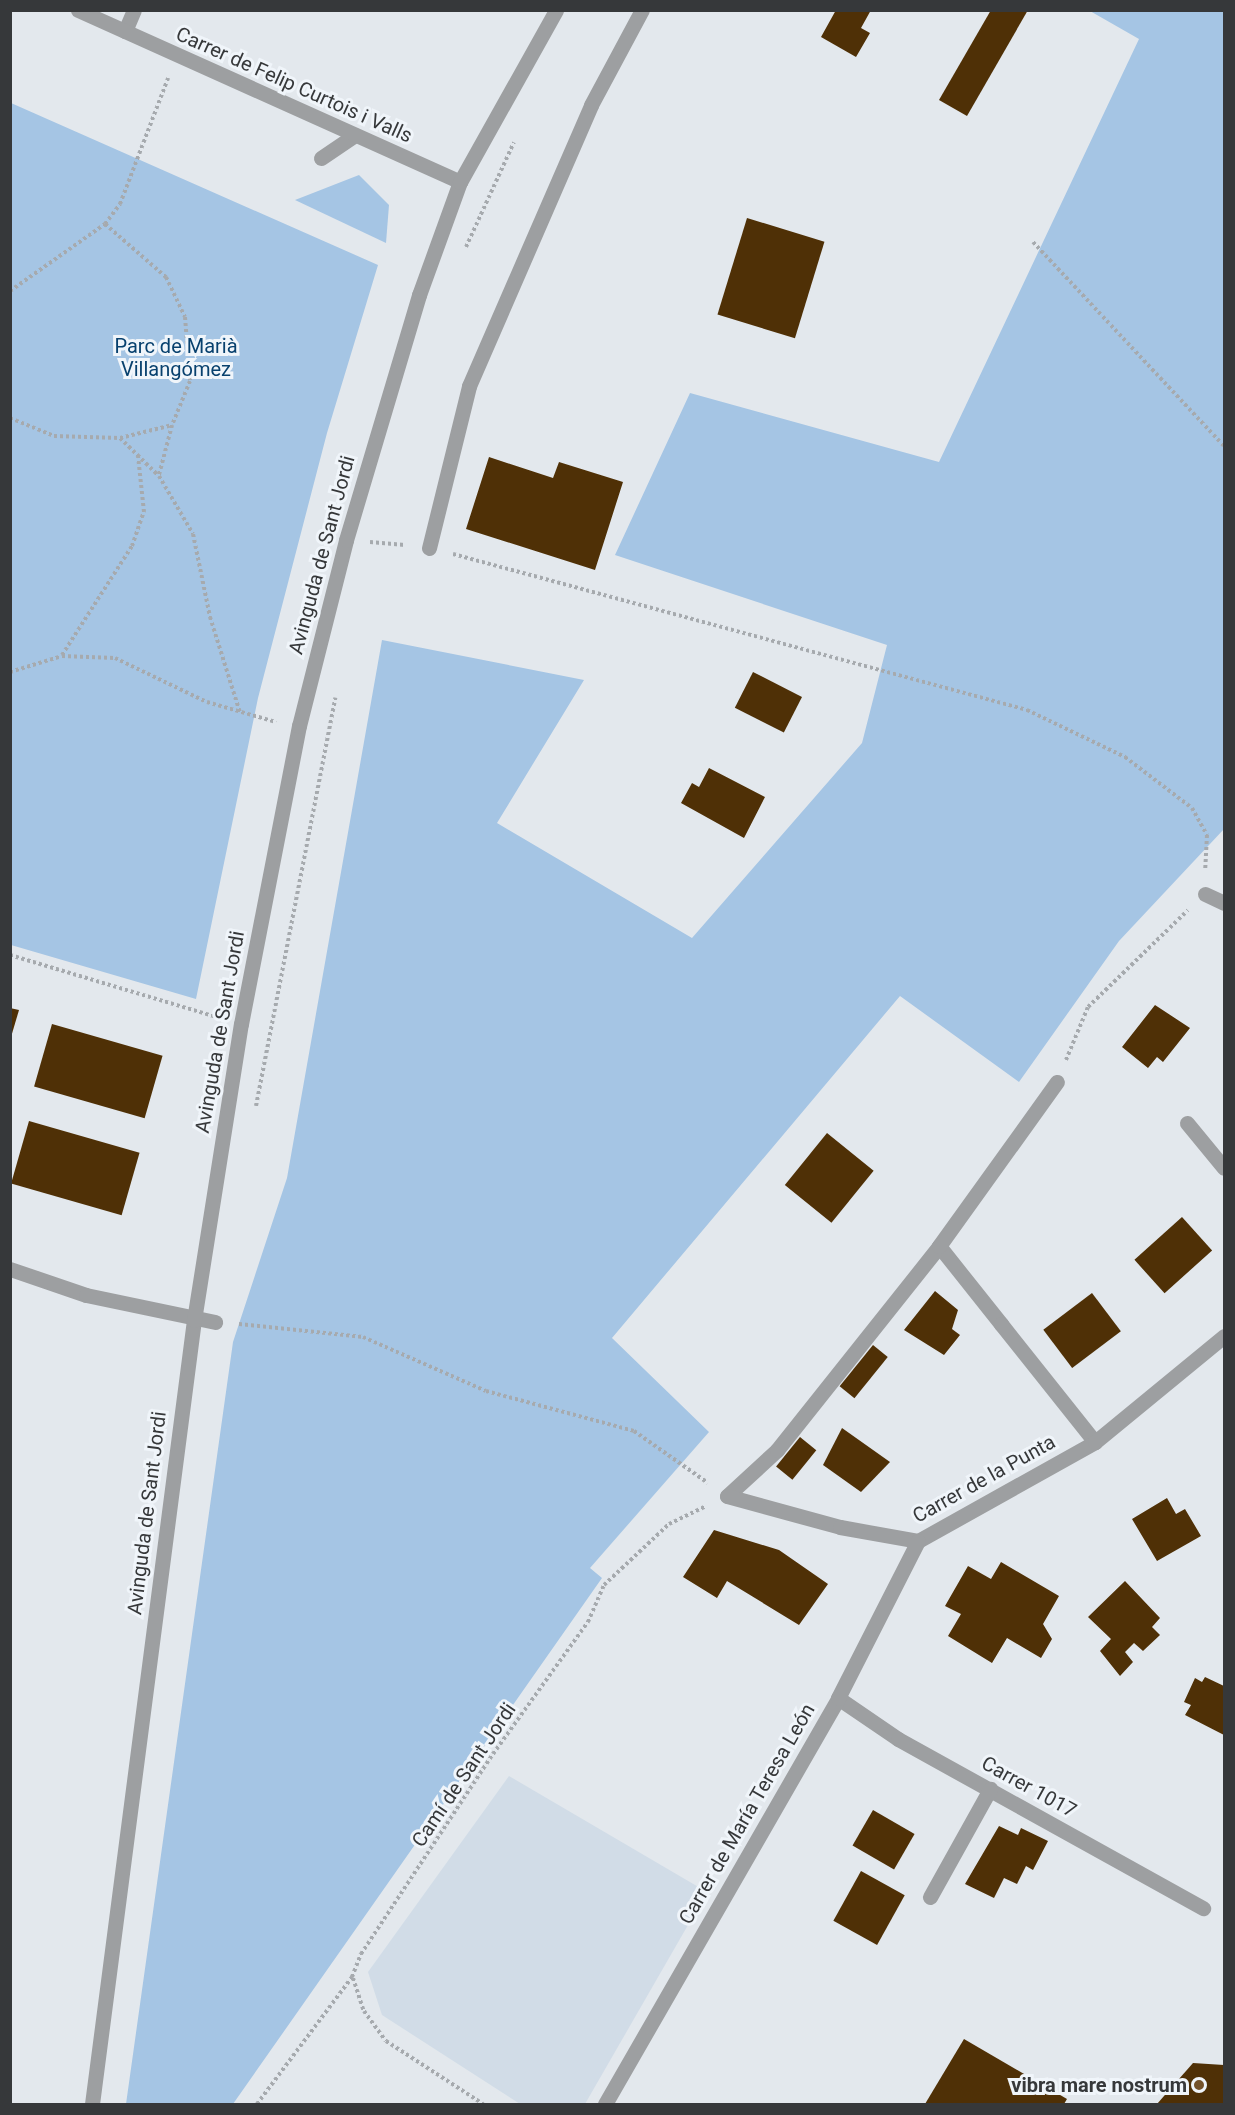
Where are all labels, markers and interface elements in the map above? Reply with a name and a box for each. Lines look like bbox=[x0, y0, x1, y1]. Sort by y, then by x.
street label: Carrer de Felip Curtois i Valls bbox=[172, 22, 416, 148]
park label: Parc de Marià Villangómez bbox=[114, 335, 238, 382]
street label: Avinguda de Sant Jordi bbox=[284, 453, 360, 657]
street label: Avinguda de Sant Jordi bbox=[190, 929, 250, 1135]
street label: Avinguda de Sant Jordi bbox=[123, 1410, 171, 1616]
street label: Carrer de la Punta bbox=[909, 1430, 1059, 1528]
street label: Camí de Sant Jordi bbox=[407, 1698, 521, 1852]
street label: Carrer de María Teresa León bbox=[674, 1699, 820, 1929]
street label: Carrer 1017 bbox=[977, 1751, 1081, 1823]
place label: vibra mare nostrum bbox=[1011, 2073, 1187, 2097]
marker: vibra mare nostrum bbox=[1192, 2078, 1206, 2092]

